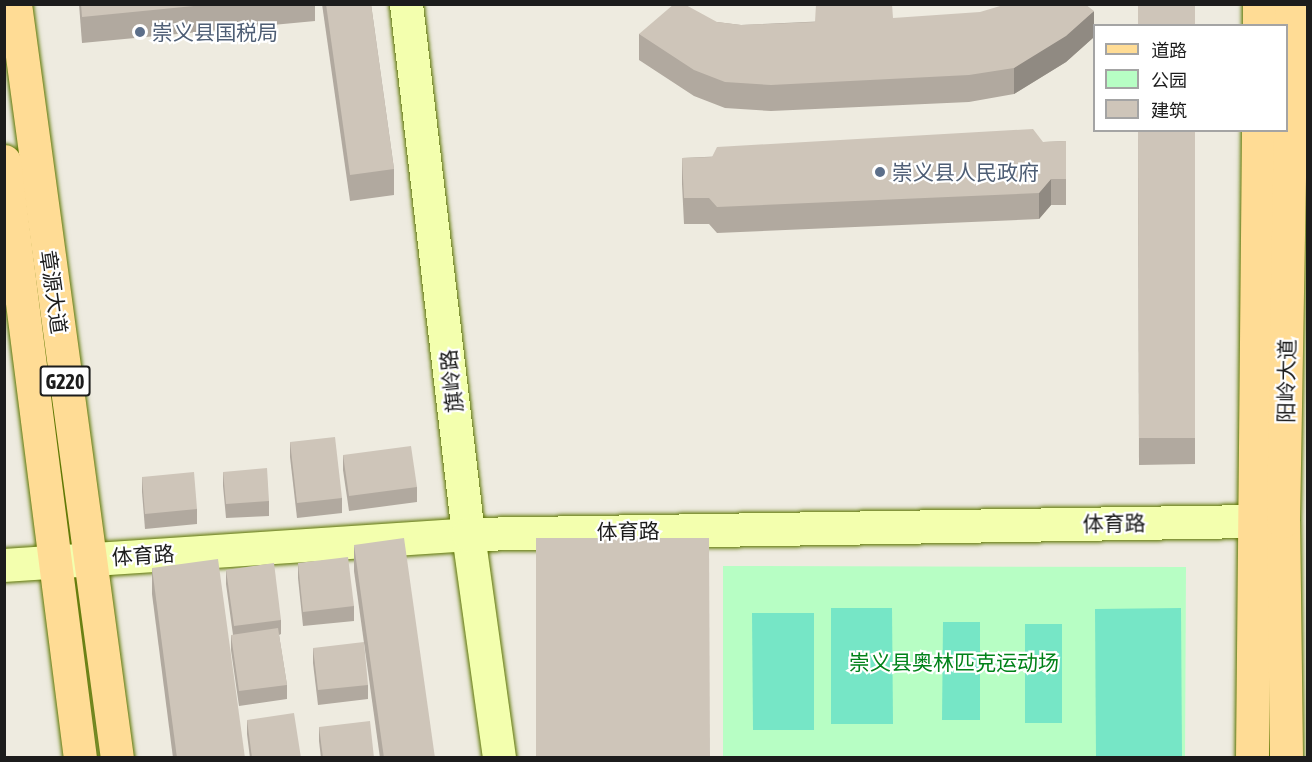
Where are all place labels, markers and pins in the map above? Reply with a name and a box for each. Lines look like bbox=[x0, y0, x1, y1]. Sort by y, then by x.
place label: 崇义县国税局 bbox=[152, 19, 278, 45]
marker: 崇义县国税局 bbox=[133, 25, 147, 39]
place label: 崇义县人民政府 bbox=[892, 159, 1039, 185]
marker: 崇义县人民政府 bbox=[873, 165, 887, 179]

